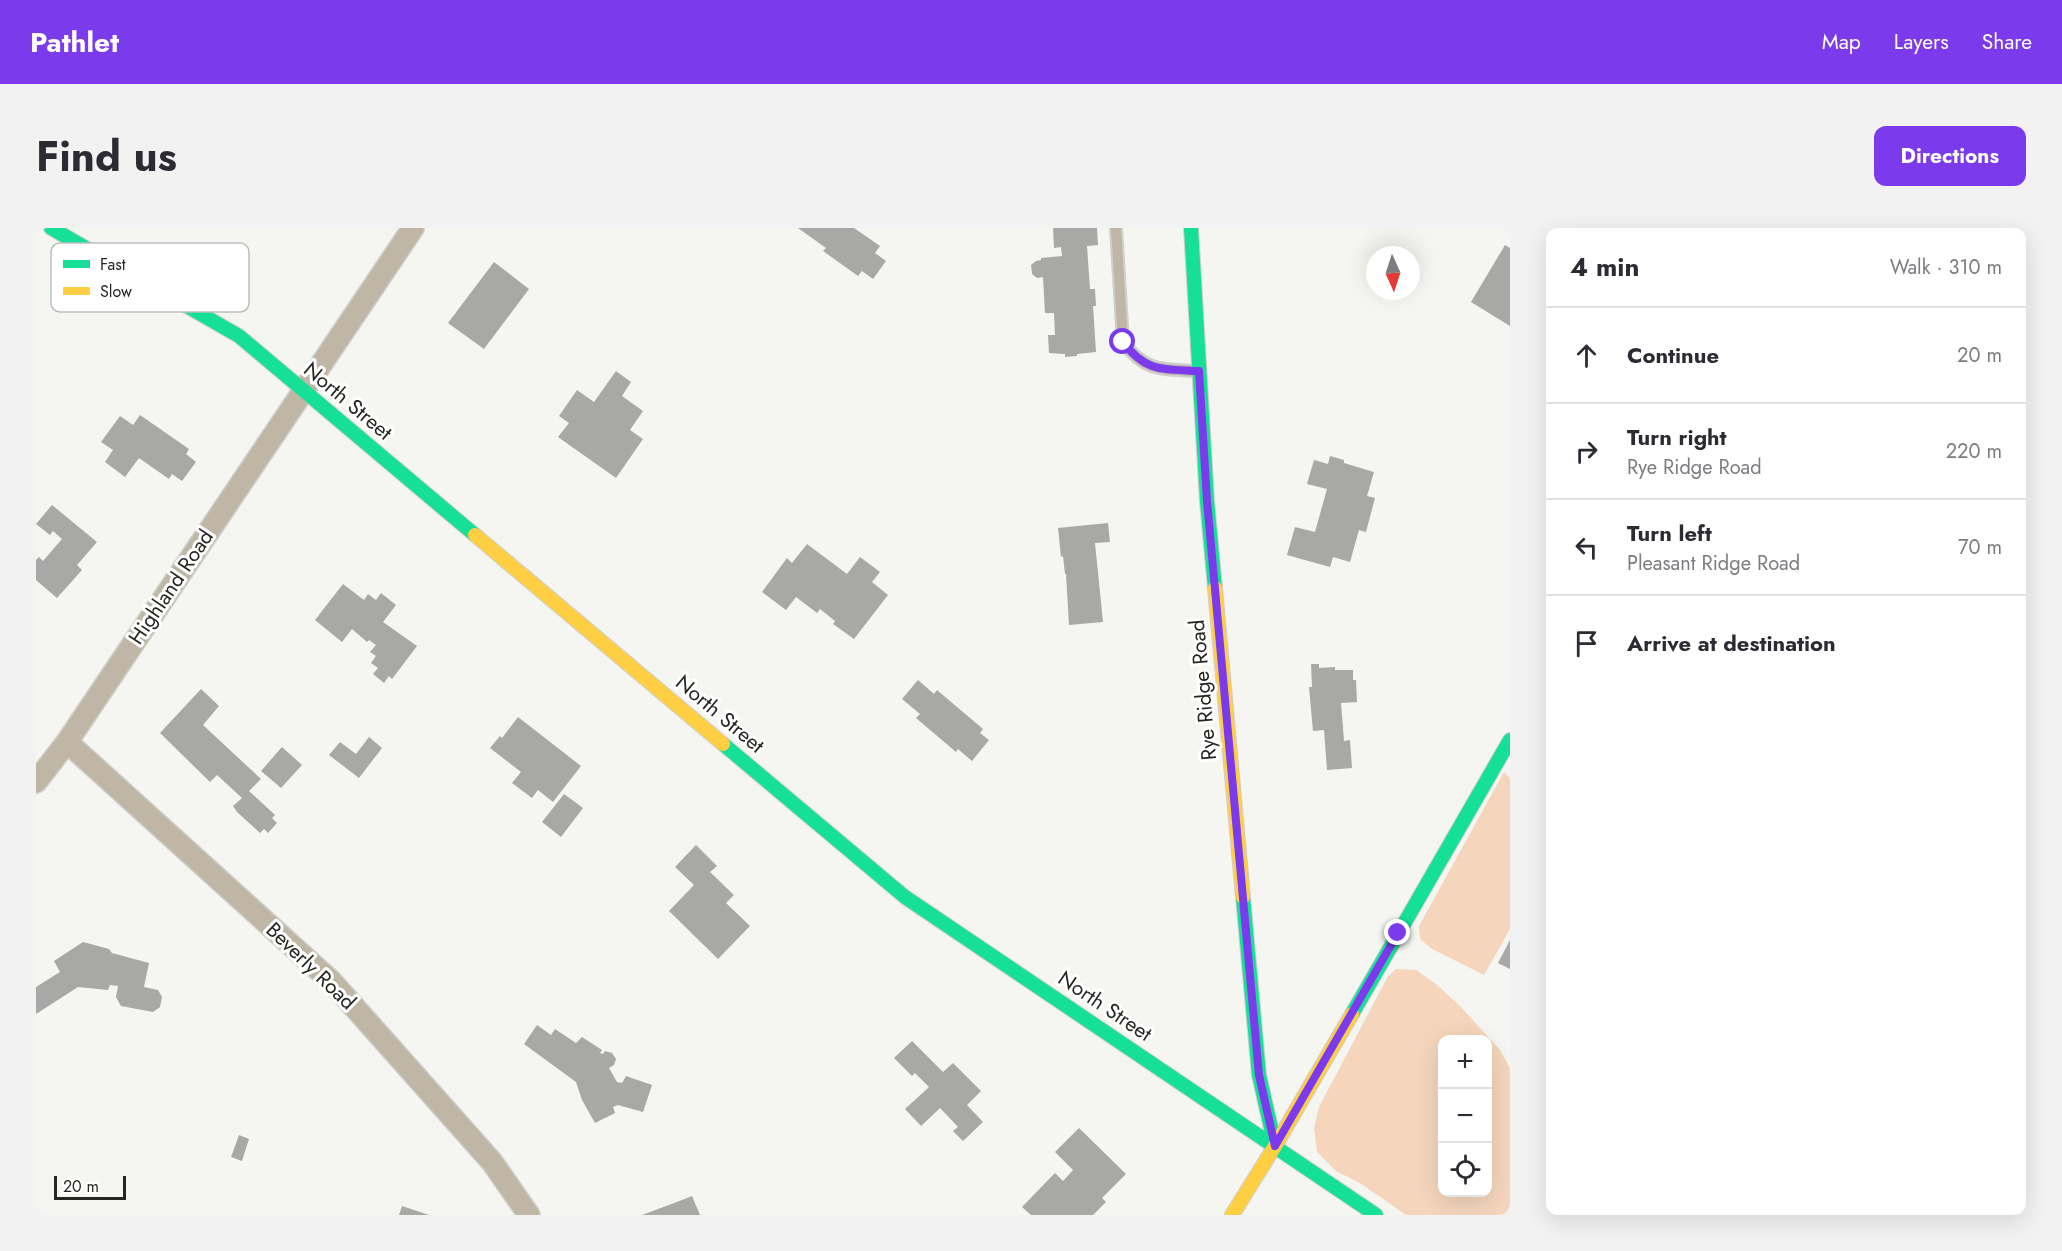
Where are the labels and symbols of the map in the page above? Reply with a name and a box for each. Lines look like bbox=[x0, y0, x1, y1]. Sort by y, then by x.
legend bbox=[51, 243, 249, 312]
north arrow bbox=[1366, 246, 1420, 300]
text: Fast bbox=[100, 253, 126, 276]
text: Slow bbox=[100, 280, 132, 303]
route start bbox=[1109, 328, 1135, 354]
street label: North Street bbox=[297, 355, 399, 447]
street label: Highland Road bbox=[121, 523, 221, 651]
street label: Rye Ridge Road bbox=[1182, 618, 1224, 762]
street label: North Street bbox=[669, 668, 771, 760]
street label: Beverly Road bbox=[259, 915, 363, 1017]
route end bbox=[1384, 919, 1410, 945]
street label: North Street bbox=[1052, 964, 1158, 1048]
scale bar bbox=[54, 1173, 126, 1200]

